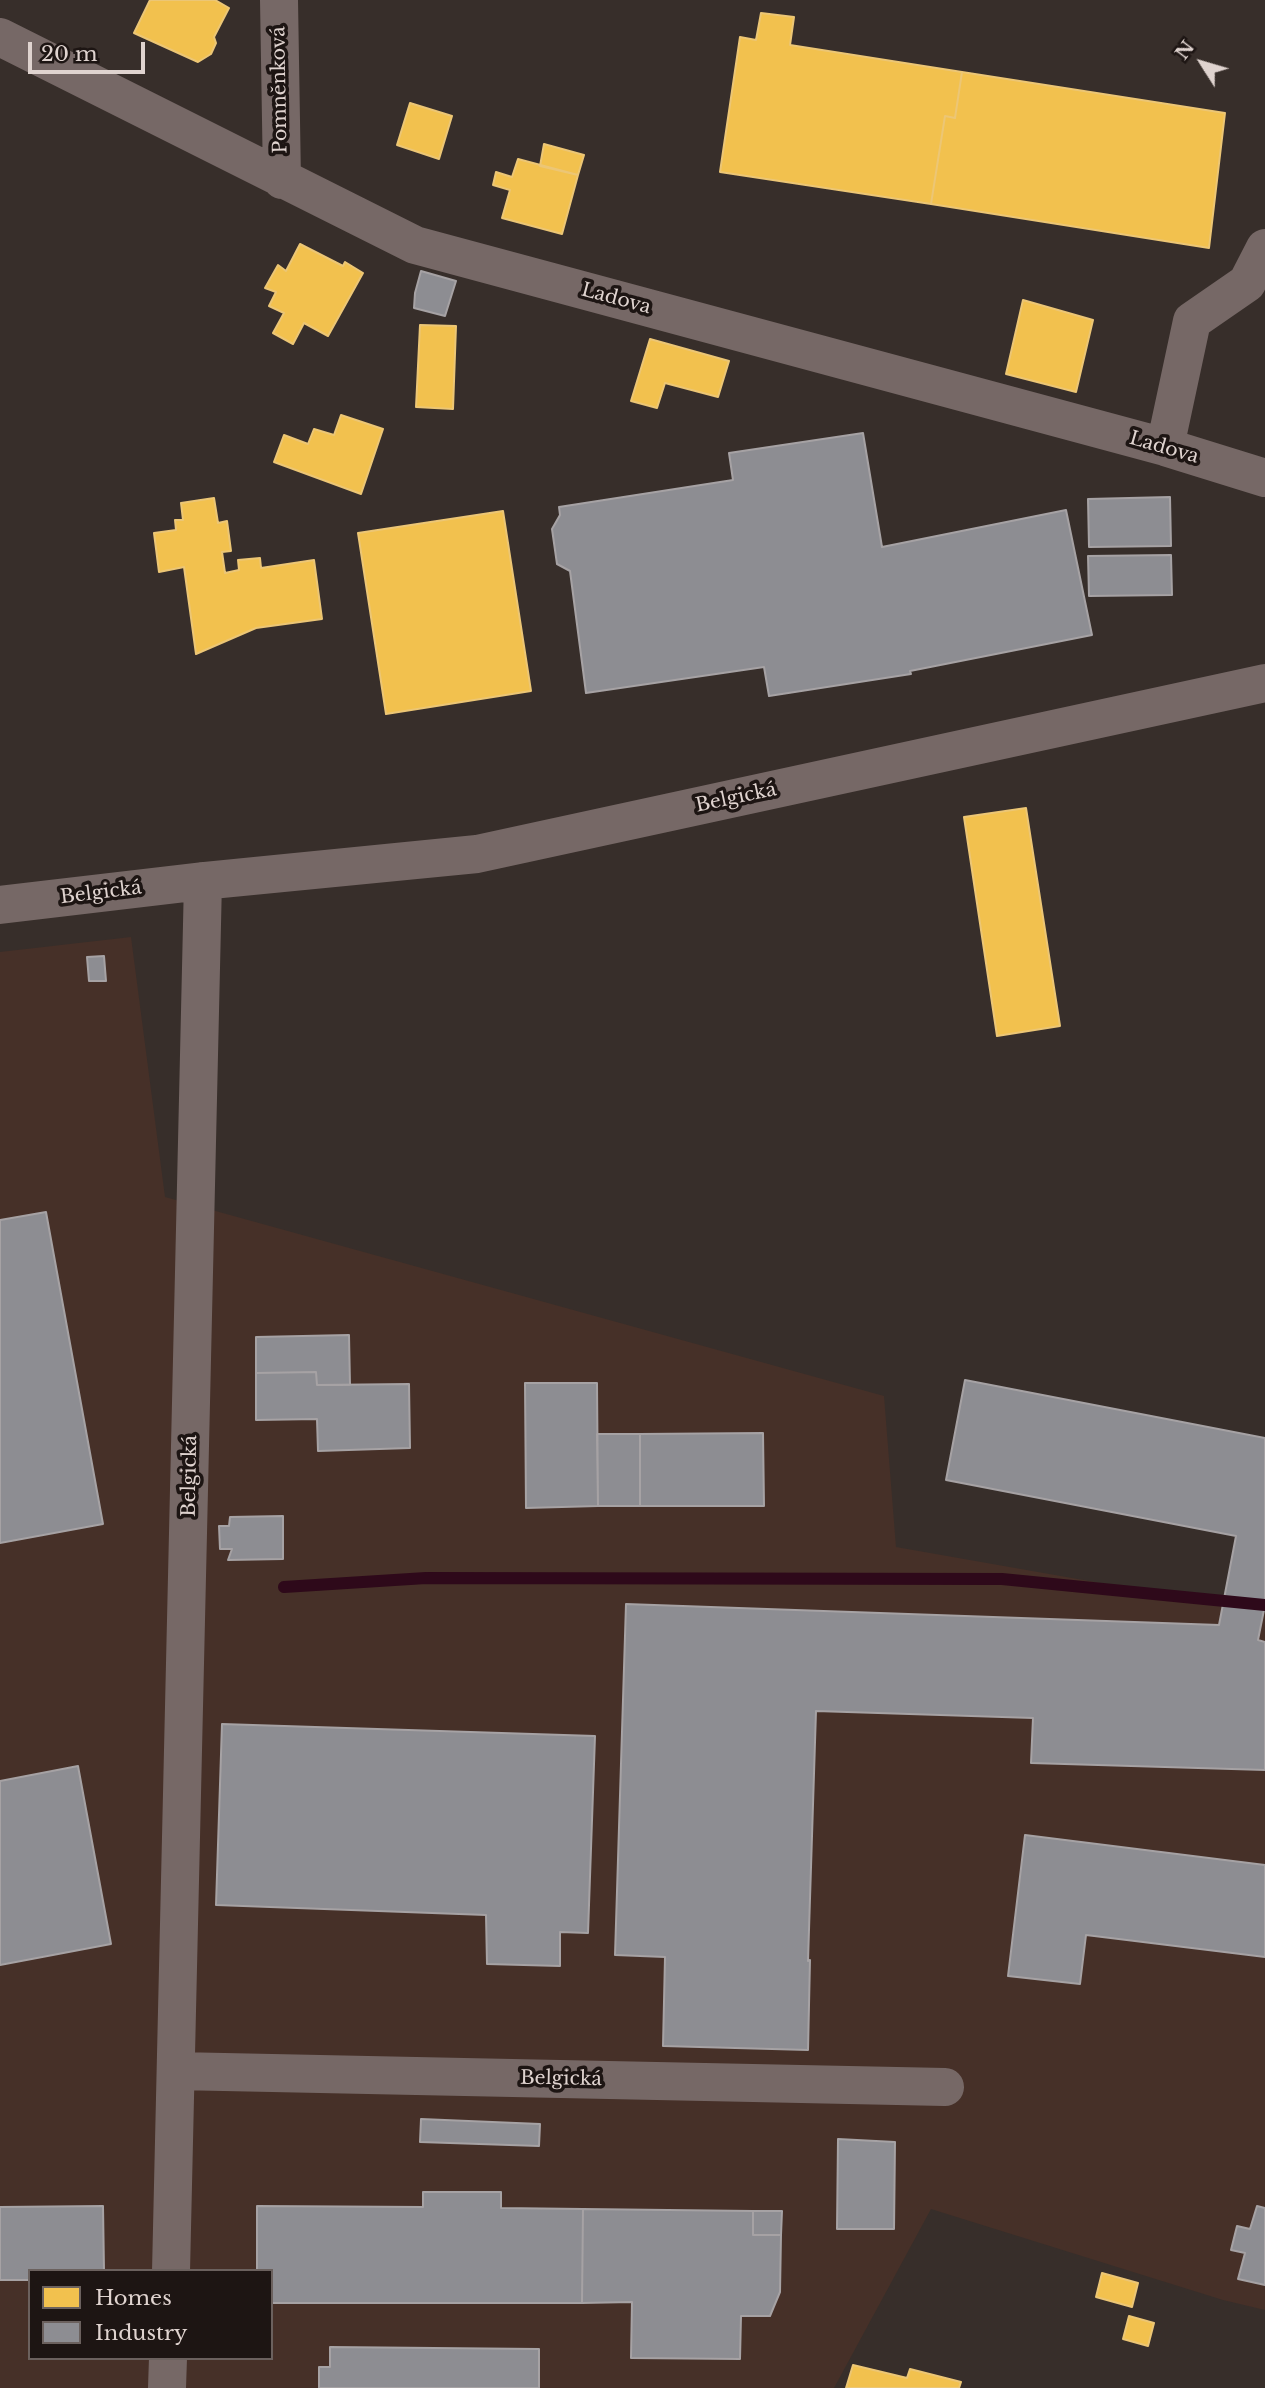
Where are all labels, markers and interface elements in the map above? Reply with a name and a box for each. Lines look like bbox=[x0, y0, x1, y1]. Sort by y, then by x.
street label: Pomněnková bbox=[267, 26, 293, 154]
scale bar bbox=[32, 28, 149, 72]
north arrow bbox=[1167, 28, 1237, 98]
text: N bbox=[1170, 36, 1199, 64]
text: 20 m bbox=[41, 41, 98, 67]
street label: Ladova bbox=[579, 279, 653, 319]
street label: Ladova bbox=[1127, 427, 1201, 469]
street label: Belgická bbox=[694, 778, 778, 818]
street label: Belgická bbox=[59, 877, 143, 909]
street label: Belgická bbox=[178, 1435, 202, 1517]
street label: Belgická bbox=[520, 2067, 602, 2091]
legend bbox=[28, 2269, 273, 2360]
text: Homes bbox=[95, 2285, 172, 2311]
text: Industry bbox=[95, 2320, 187, 2346]

